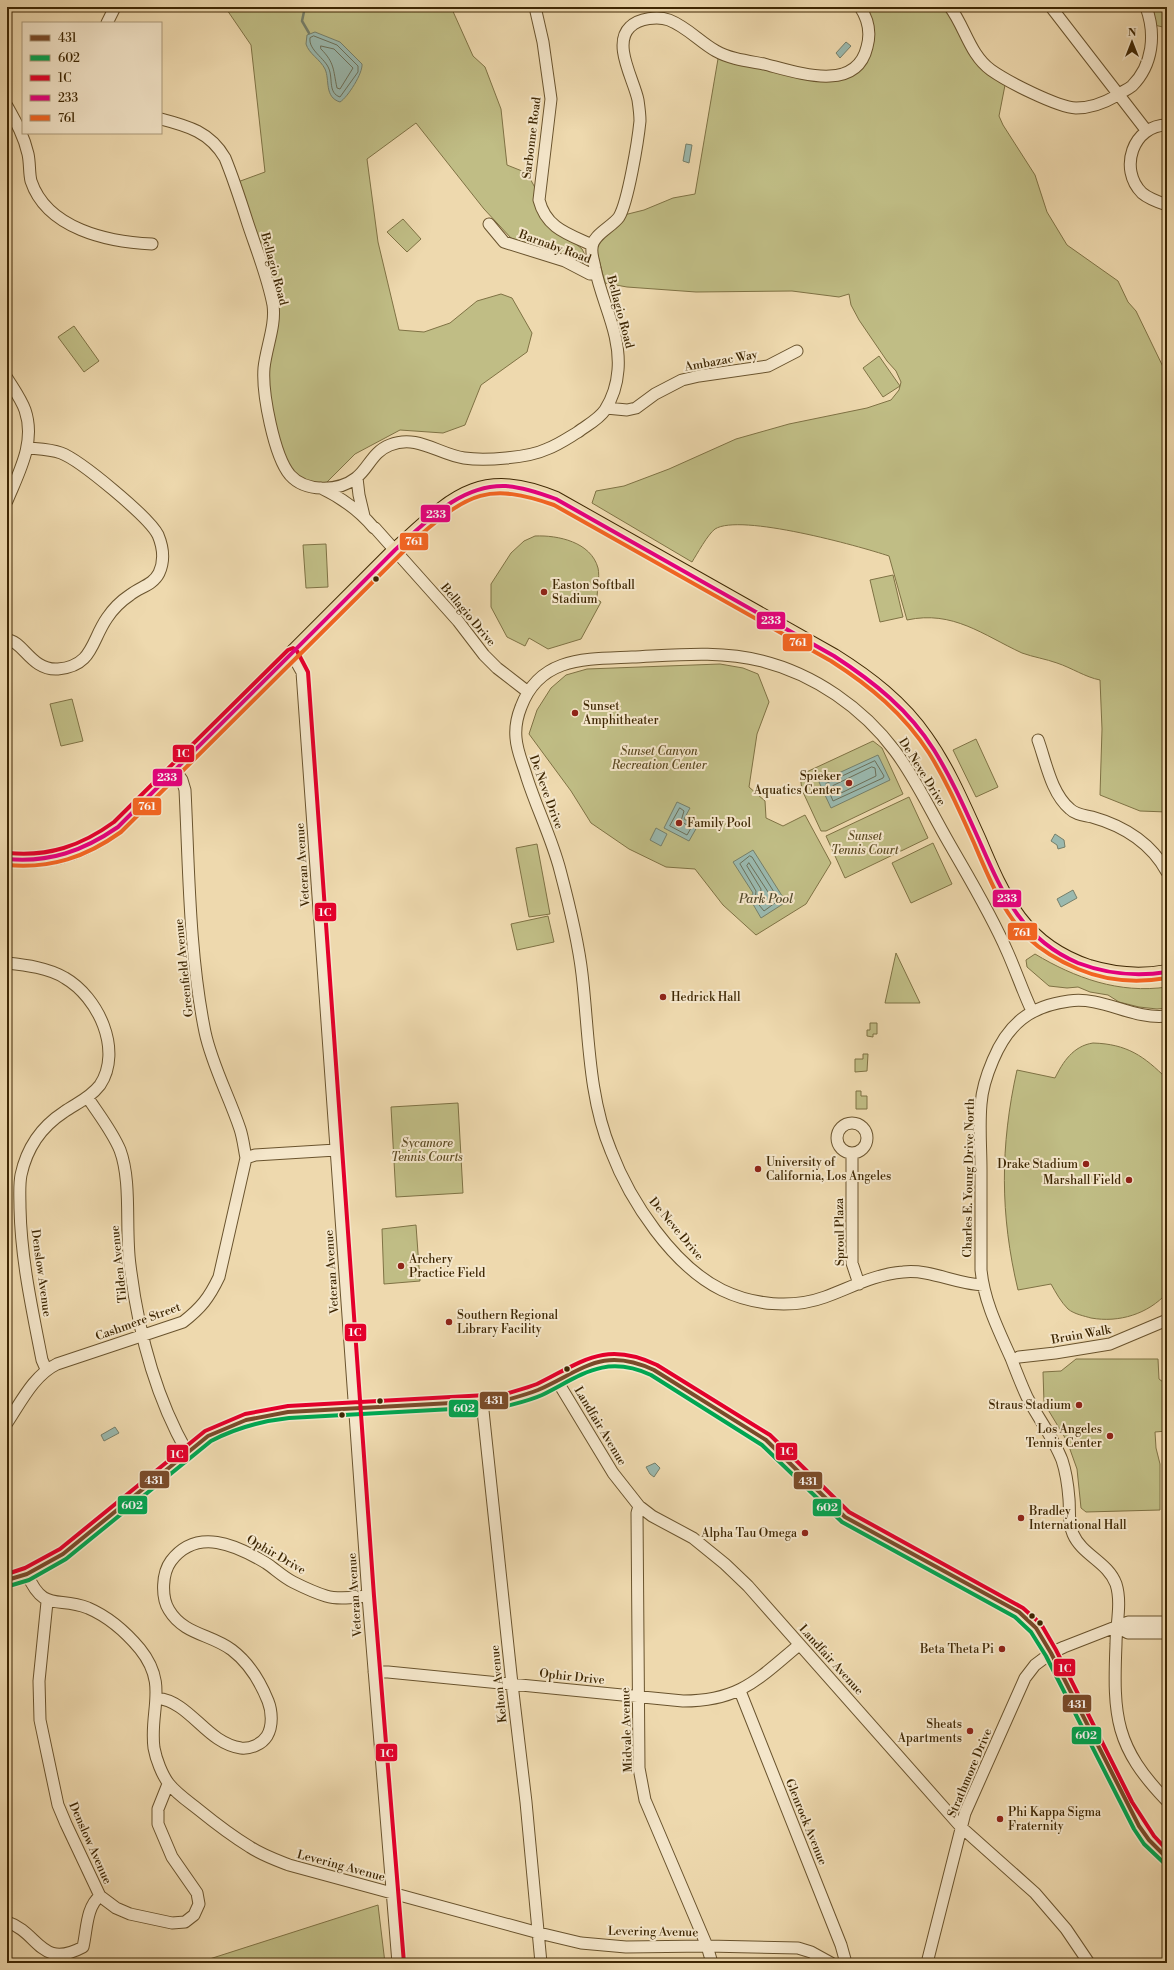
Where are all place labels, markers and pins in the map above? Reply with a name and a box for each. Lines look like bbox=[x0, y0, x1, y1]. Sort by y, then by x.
unlabelled marker bbox=[371, 574, 381, 584]
place label: Easton Softball Stadium bbox=[552, 578, 635, 607]
marker: Easton Softball Stadium bbox=[539, 587, 549, 597]
place label: Sunset Amphitheater bbox=[582, 699, 659, 728]
marker: Sunset Amphitheater bbox=[570, 708, 580, 718]
place label: Spieker Aquatics Center bbox=[753, 769, 841, 798]
marker: Spieker Aquatics Center bbox=[844, 778, 854, 788]
place label: Family Pool bbox=[687, 816, 751, 831]
marker: Family Pool bbox=[674, 818, 684, 828]
place label: Hedrick Hall bbox=[671, 990, 741, 1005]
marker: Hedrick Hall bbox=[658, 992, 668, 1002]
place label: University of California, Los Angeles bbox=[766, 1155, 891, 1184]
place label: Drake Stadium bbox=[997, 1157, 1078, 1172]
marker: Drake Stadium bbox=[1081, 1159, 1091, 1169]
marker: University of California, Los Angeles bbox=[753, 1164, 763, 1174]
place label: Marshall Field bbox=[1043, 1173, 1121, 1188]
marker: Marshall Field bbox=[1124, 1175, 1134, 1185]
place label: Archery Practice Field bbox=[408, 1252, 486, 1281]
marker: Archery Practice Field bbox=[396, 1261, 406, 1271]
place label: Southern Regional Library Facility bbox=[457, 1308, 558, 1337]
marker: Southern Regional Library Facility bbox=[444, 1317, 454, 1327]
unlabelled marker bbox=[562, 1364, 572, 1374]
unlabelled marker bbox=[375, 1396, 385, 1406]
place label: Straus Stadium bbox=[989, 1398, 1071, 1413]
marker: Straus Stadium bbox=[1074, 1400, 1084, 1410]
unlabelled marker bbox=[337, 1410, 347, 1420]
place label: Los Angeles Tennis Center bbox=[1026, 1422, 1102, 1451]
marker: Los Angeles Tennis Center bbox=[1105, 1431, 1115, 1441]
place label: Bradley International Hall bbox=[1028, 1504, 1127, 1533]
marker: Bradley International Hall bbox=[1016, 1513, 1026, 1523]
place label: Alpha Tau Omega bbox=[700, 1526, 798, 1541]
marker: Alpha Tau Omega bbox=[800, 1528, 810, 1538]
unlabelled marker bbox=[1027, 1611, 1037, 1621]
unlabelled marker bbox=[1035, 1618, 1045, 1628]
place label: Beta Theta Pi bbox=[919, 1642, 994, 1657]
marker: Beta Theta Pi bbox=[997, 1644, 1007, 1654]
place label: Sheats Apartments bbox=[897, 1717, 962, 1746]
marker: Sheats Apartments bbox=[965, 1726, 975, 1736]
place label: Phi Kappa Sigma Fraternity bbox=[1008, 1805, 1102, 1834]
marker: Phi Kappa Sigma Fraternity bbox=[995, 1814, 1005, 1824]

